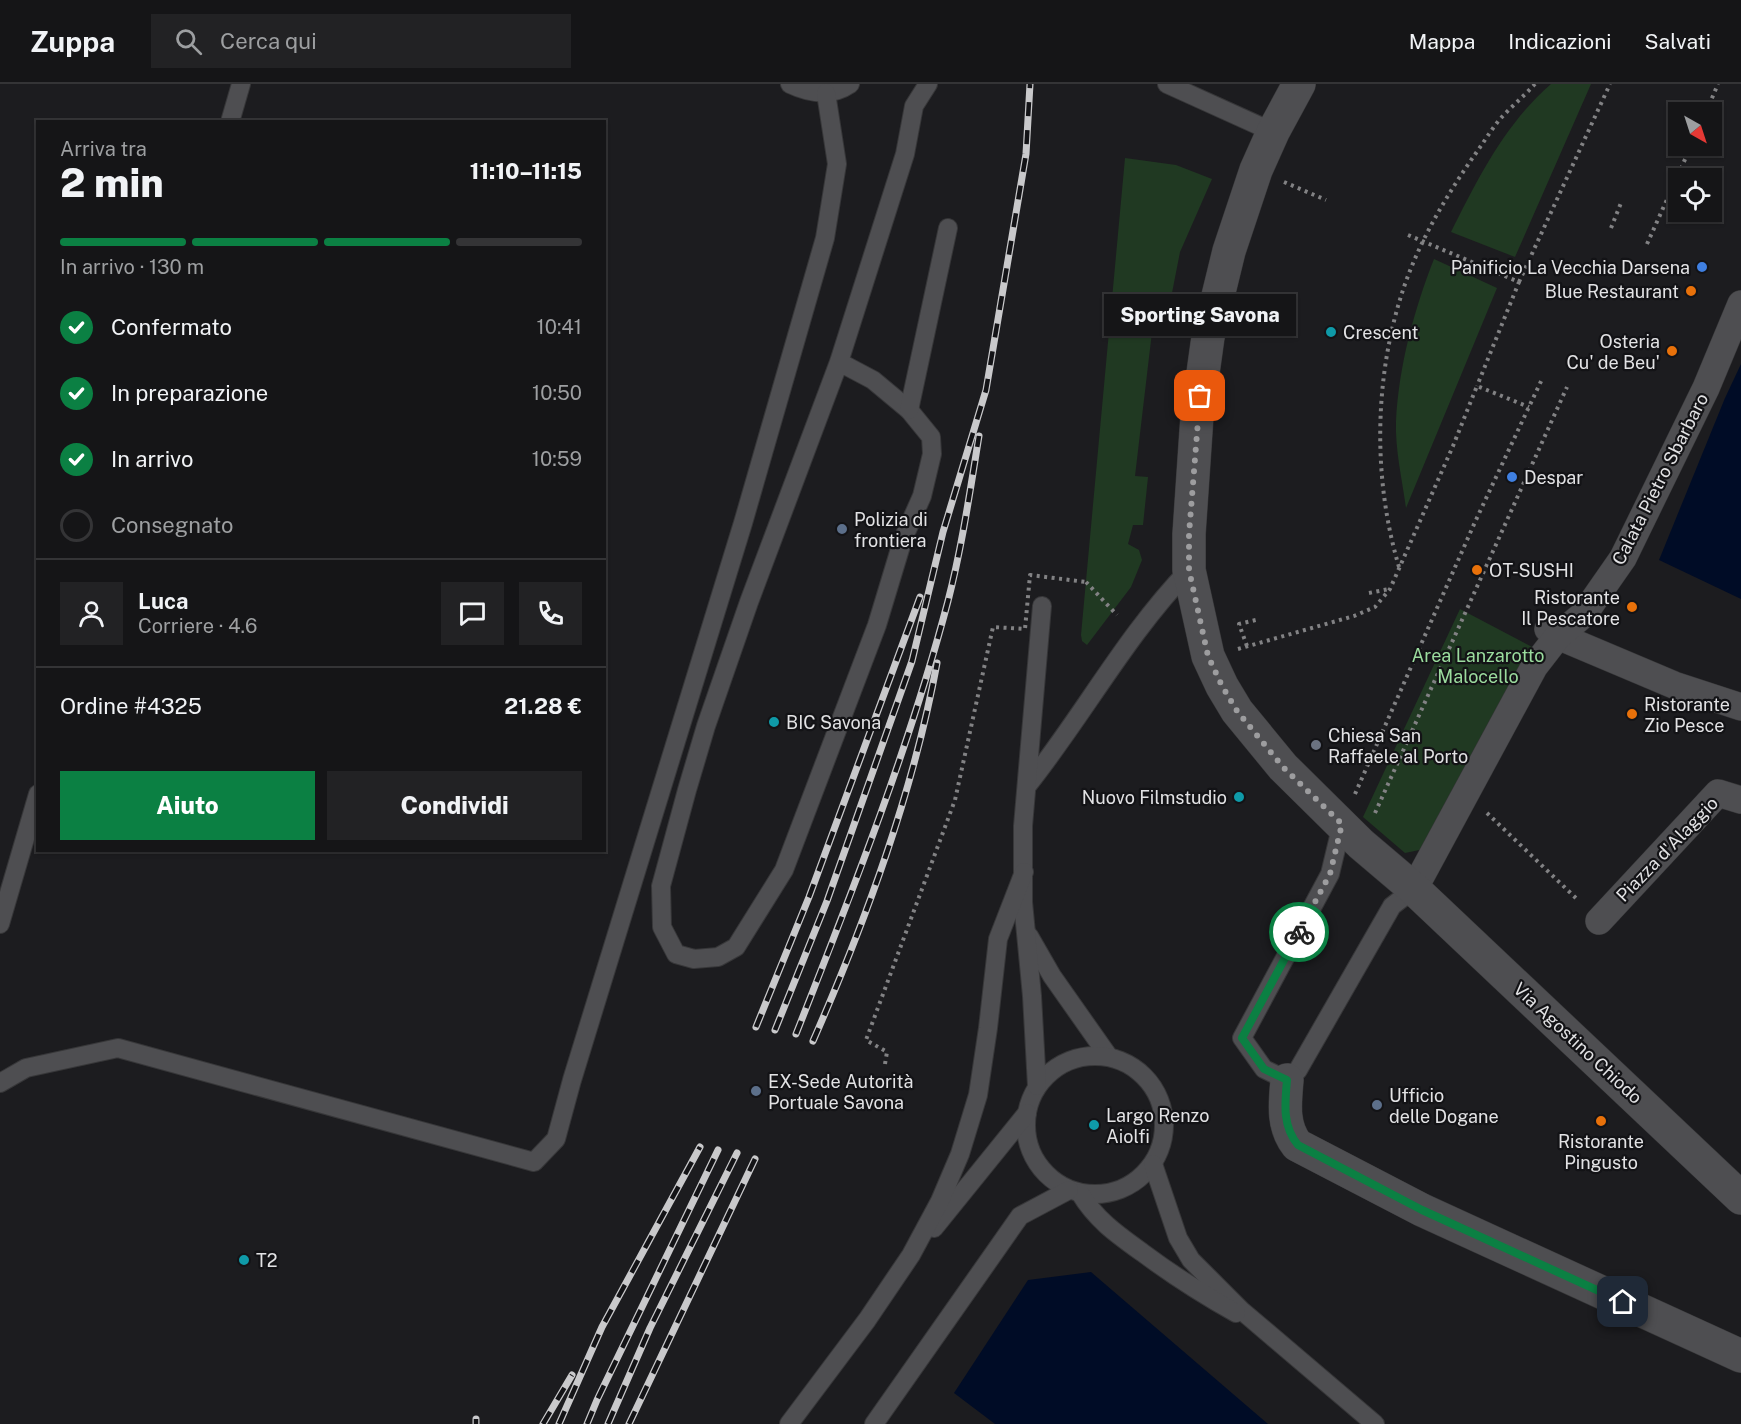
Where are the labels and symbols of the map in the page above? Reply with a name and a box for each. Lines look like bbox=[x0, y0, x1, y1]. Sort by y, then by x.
north arrow bbox=[1668, 102, 1722, 156]
place label: Panificio La Vecchia Darsena bbox=[1451, 257, 1690, 278]
marker: Panificio La Vecchia Darsena bbox=[1695, 260, 1709, 274]
place label: Blue Restaurant bbox=[1545, 281, 1679, 302]
marker: Blue Restaurant bbox=[1684, 284, 1698, 298]
callout: Sporting Savona bbox=[1104, 294, 1296, 336]
place label: Crescent bbox=[1343, 322, 1418, 343]
marker: Crescent bbox=[1324, 325, 1338, 339]
place label: Osteria Cu' de Beu' bbox=[1566, 331, 1660, 373]
marker: Osteria Cu' de Beu' bbox=[1665, 344, 1679, 358]
pin bbox=[1174, 370, 1225, 421]
street label: Calata Pietro Sbarbaro bbox=[1608, 390, 1712, 568]
place label: Despar bbox=[1524, 467, 1583, 488]
marker: Despar bbox=[1505, 470, 1519, 484]
place label: Polizia di frontiera bbox=[854, 509, 928, 551]
marker: Polizia di frontiera bbox=[835, 522, 849, 536]
place label: OT-SUSHI bbox=[1489, 560, 1574, 581]
marker: OT-SUSHI bbox=[1470, 563, 1484, 577]
place label: Ristorante Il Pescatore bbox=[1521, 587, 1620, 629]
marker: Ristorante Il Pescatore bbox=[1625, 600, 1639, 614]
park label: Area Lanzarotto Malocello bbox=[1412, 645, 1544, 687]
place label: Ristorante Zio Pesce bbox=[1644, 694, 1730, 736]
marker: Ristorante Zio Pesce bbox=[1625, 707, 1639, 721]
place label: BIC Savona bbox=[786, 712, 881, 733]
marker: BIC Savona bbox=[767, 715, 781, 729]
place label: Chiesa San Raffaele al Porto bbox=[1328, 725, 1468, 767]
marker: Chiesa San Raffaele al Porto bbox=[1309, 738, 1323, 752]
place label: Nuovo Filmstudio bbox=[1082, 787, 1227, 808]
marker: Nuovo Filmstudio bbox=[1232, 790, 1246, 804]
street label: Piazza d'Alaggio bbox=[1612, 792, 1722, 906]
courier bbox=[1269, 902, 1329, 962]
street label: Via Agostino Chiodo bbox=[1509, 978, 1647, 1108]
place label: EX-Sede Autorità Portuale Savona bbox=[768, 1071, 913, 1113]
marker: EX-Sede Autorità Portuale Savona bbox=[749, 1084, 763, 1098]
place label: Ufficio delle Dogane bbox=[1389, 1085, 1499, 1127]
marker: Ufficio delle Dogane bbox=[1370, 1098, 1384, 1112]
place label: Largo Renzo Aiolfi bbox=[1106, 1105, 1209, 1147]
marker: Ristorante Pingusto bbox=[1594, 1114, 1608, 1128]
marker: Largo Renzo Aiolfi bbox=[1087, 1118, 1101, 1132]
place label: Ristorante Pingusto bbox=[1558, 1131, 1644, 1173]
place label: T2 bbox=[256, 1250, 277, 1271]
marker: T2 bbox=[237, 1253, 251, 1267]
pin bbox=[1597, 1276, 1648, 1327]

